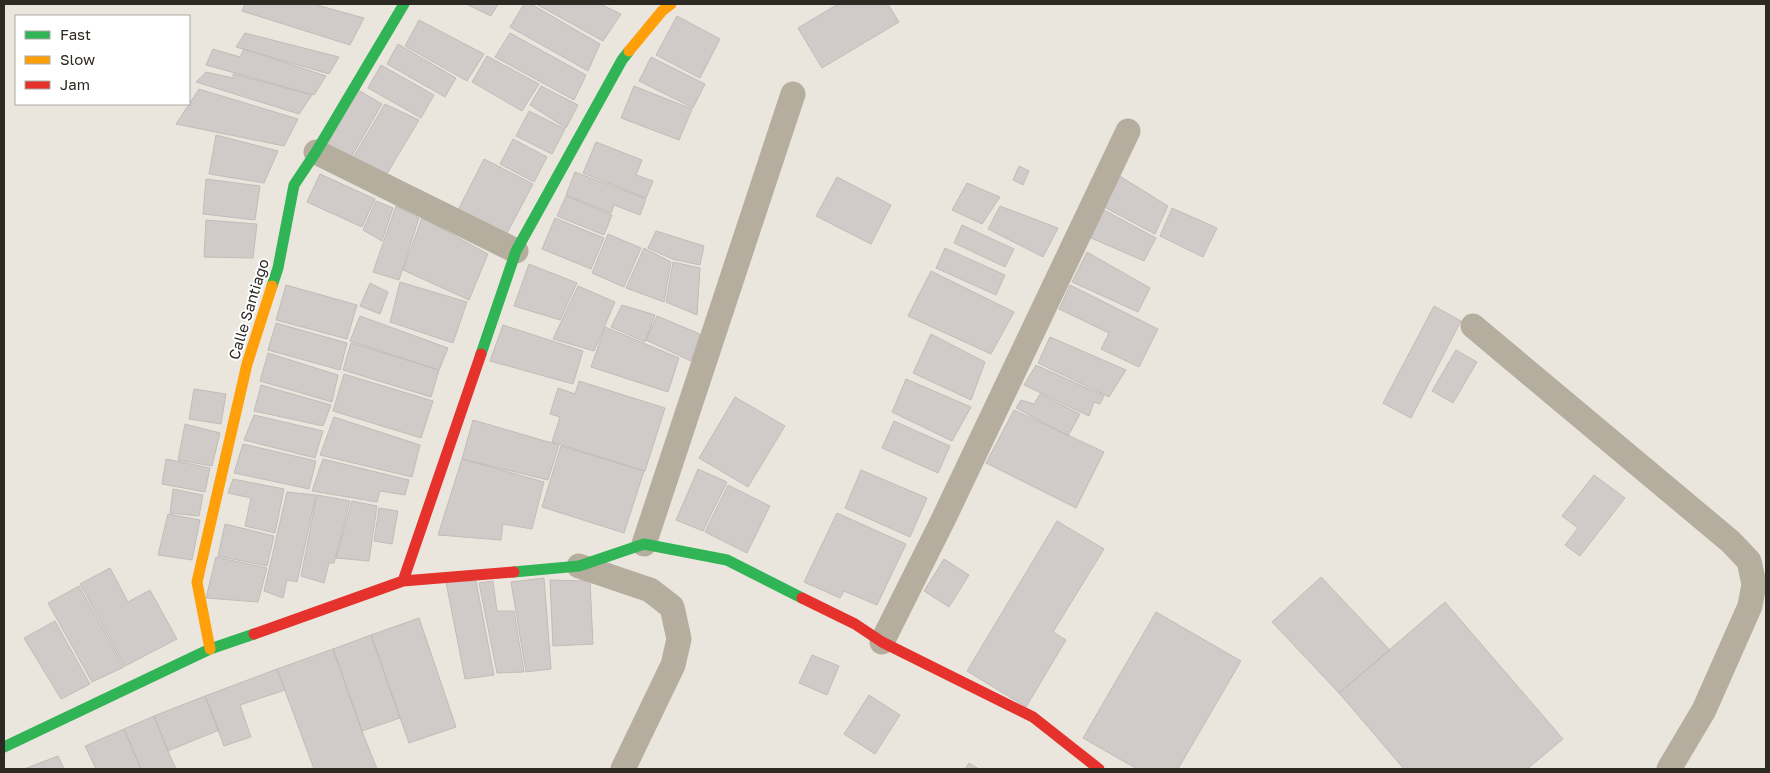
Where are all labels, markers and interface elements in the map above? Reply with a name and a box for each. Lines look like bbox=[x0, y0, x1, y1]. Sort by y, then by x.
legend bbox=[15, 15, 190, 105]
text: Fast bbox=[60, 25, 91, 43]
text: Slow bbox=[60, 50, 95, 68]
text: Jam bbox=[60, 75, 90, 93]
street label: Calle Santiago bbox=[224, 256, 272, 362]

